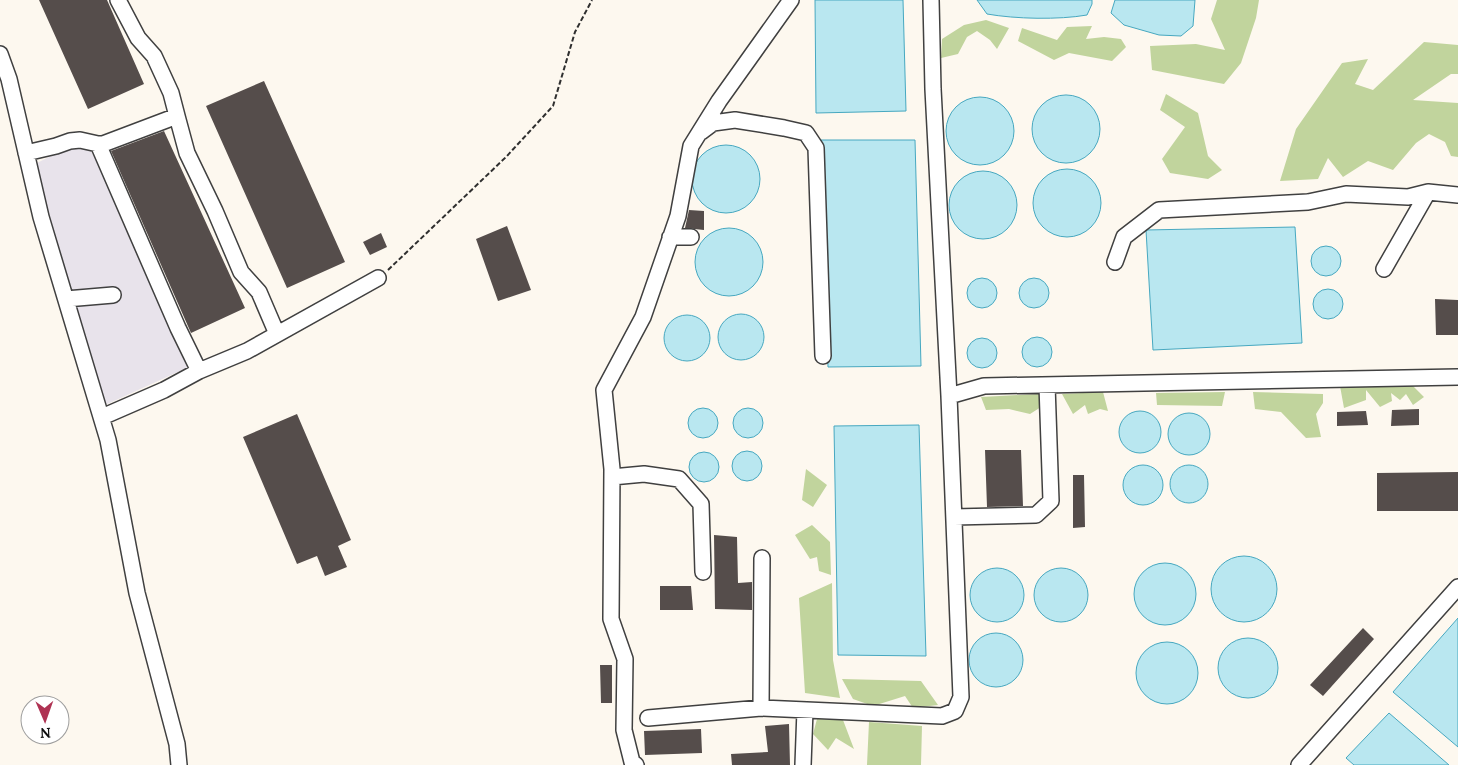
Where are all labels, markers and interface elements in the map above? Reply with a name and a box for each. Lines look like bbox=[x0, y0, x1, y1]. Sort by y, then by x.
north arrow bbox=[20, 695, 70, 745]
text: N bbox=[40, 724, 51, 742]

